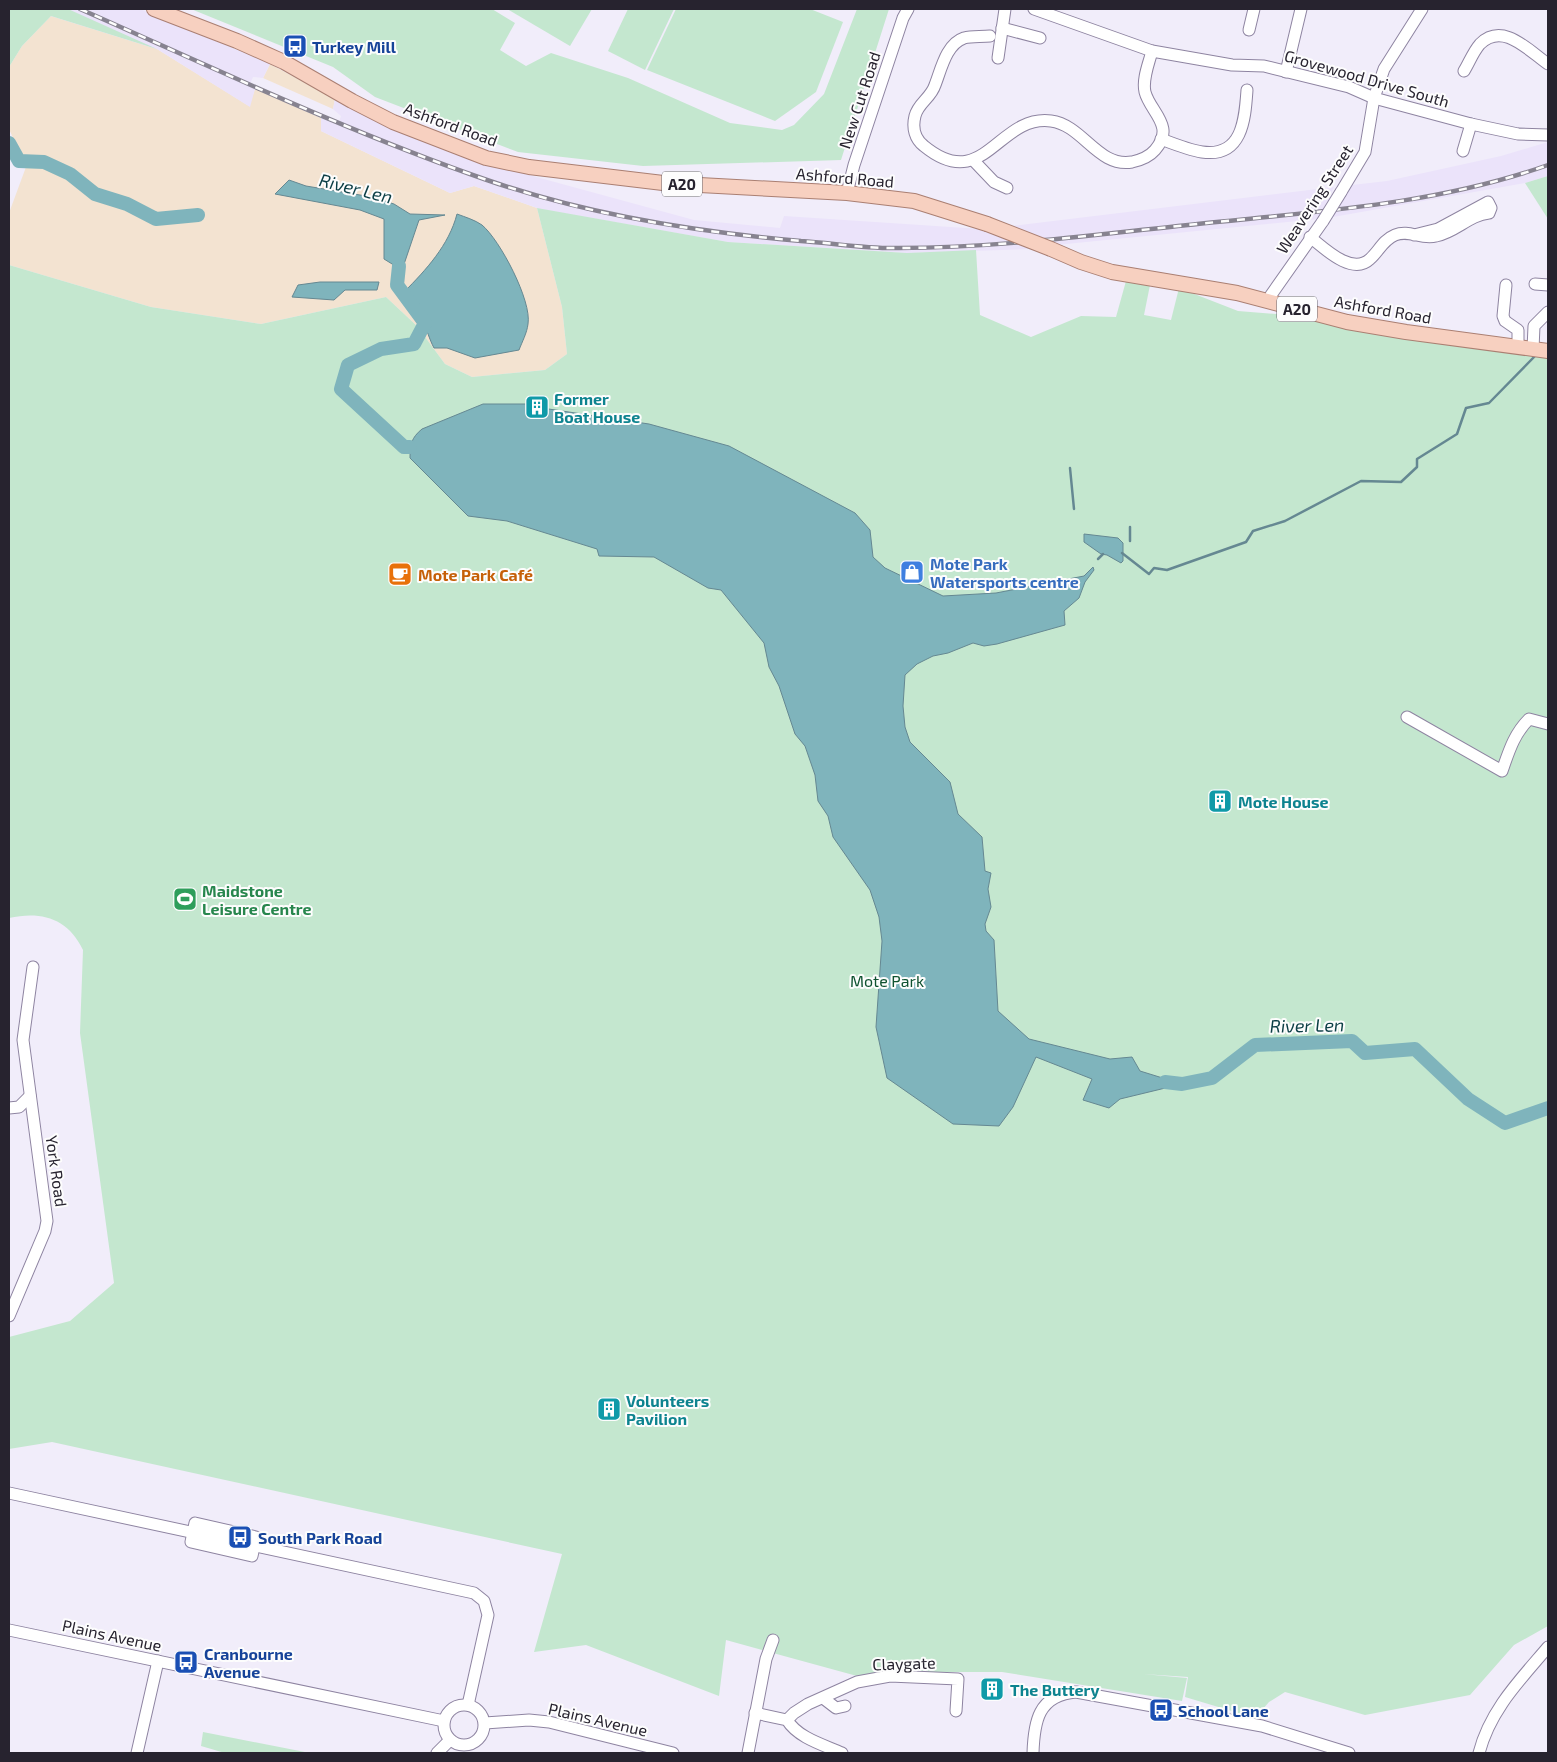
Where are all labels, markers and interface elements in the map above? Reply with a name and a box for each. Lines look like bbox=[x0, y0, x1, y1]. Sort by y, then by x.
bus stop icon: Turkey Mill bbox=[282, 33, 308, 59]
place label: Turkey Mill bbox=[312, 37, 397, 57]
street label: Grovewood Drive South bbox=[1282, 45, 1452, 111]
street label: New Cut Road bbox=[834, 49, 884, 151]
street label: Ashford Road bbox=[402, 98, 500, 150]
street label: Weavering Street bbox=[1272, 141, 1356, 257]
street label: Ashford Road bbox=[795, 163, 895, 191]
water label: River Len bbox=[317, 168, 395, 208]
road number: A20 bbox=[662, 172, 702, 196]
street label: Ashford Road bbox=[1333, 291, 1433, 327]
road number: A20 bbox=[1277, 296, 1317, 322]
place label: Former Boat House bbox=[554, 389, 640, 426]
building icon: Former Boat House bbox=[524, 394, 550, 420]
place label: Mote Park Watersports centre bbox=[930, 554, 1079, 591]
shop icon: Mote Park Watersports centre bbox=[899, 559, 925, 585]
cafe icon: Mote Park Café bbox=[387, 561, 413, 587]
place label: Mote Park Café bbox=[418, 565, 533, 584]
building icon: Mote House bbox=[1207, 788, 1233, 814]
place label: Mote House bbox=[1238, 792, 1329, 811]
place label: Maidstone Leisure Centre bbox=[202, 881, 312, 918]
sports icon: Maidstone Leisure Centre bbox=[172, 886, 198, 912]
park label: Mote Park bbox=[850, 971, 924, 990]
water label: River Len bbox=[1269, 1013, 1345, 1037]
street label: York Road bbox=[43, 1134, 71, 1208]
place label: Volunteers Pavilion bbox=[626, 1391, 709, 1428]
building icon: Volunteers Pavilion bbox=[596, 1396, 622, 1422]
bus stop icon: South Park Road bbox=[227, 1524, 253, 1550]
place label: South Park Road bbox=[258, 1528, 382, 1547]
street label: Plains Avenue bbox=[61, 1615, 163, 1655]
place label: Cranbourne Avenue bbox=[204, 1644, 293, 1681]
bus stop icon: Cranbourne Avenue bbox=[173, 1649, 199, 1675]
street label: Claygate bbox=[872, 1652, 936, 1674]
building icon: The Buttery bbox=[979, 1676, 1005, 1702]
place label: The Buttery bbox=[1010, 1680, 1100, 1700]
bus stop icon: School Lane bbox=[1148, 1697, 1174, 1723]
street label: Plains Avenue bbox=[547, 1698, 649, 1740]
place label: School Lane bbox=[1178, 1701, 1269, 1720]

